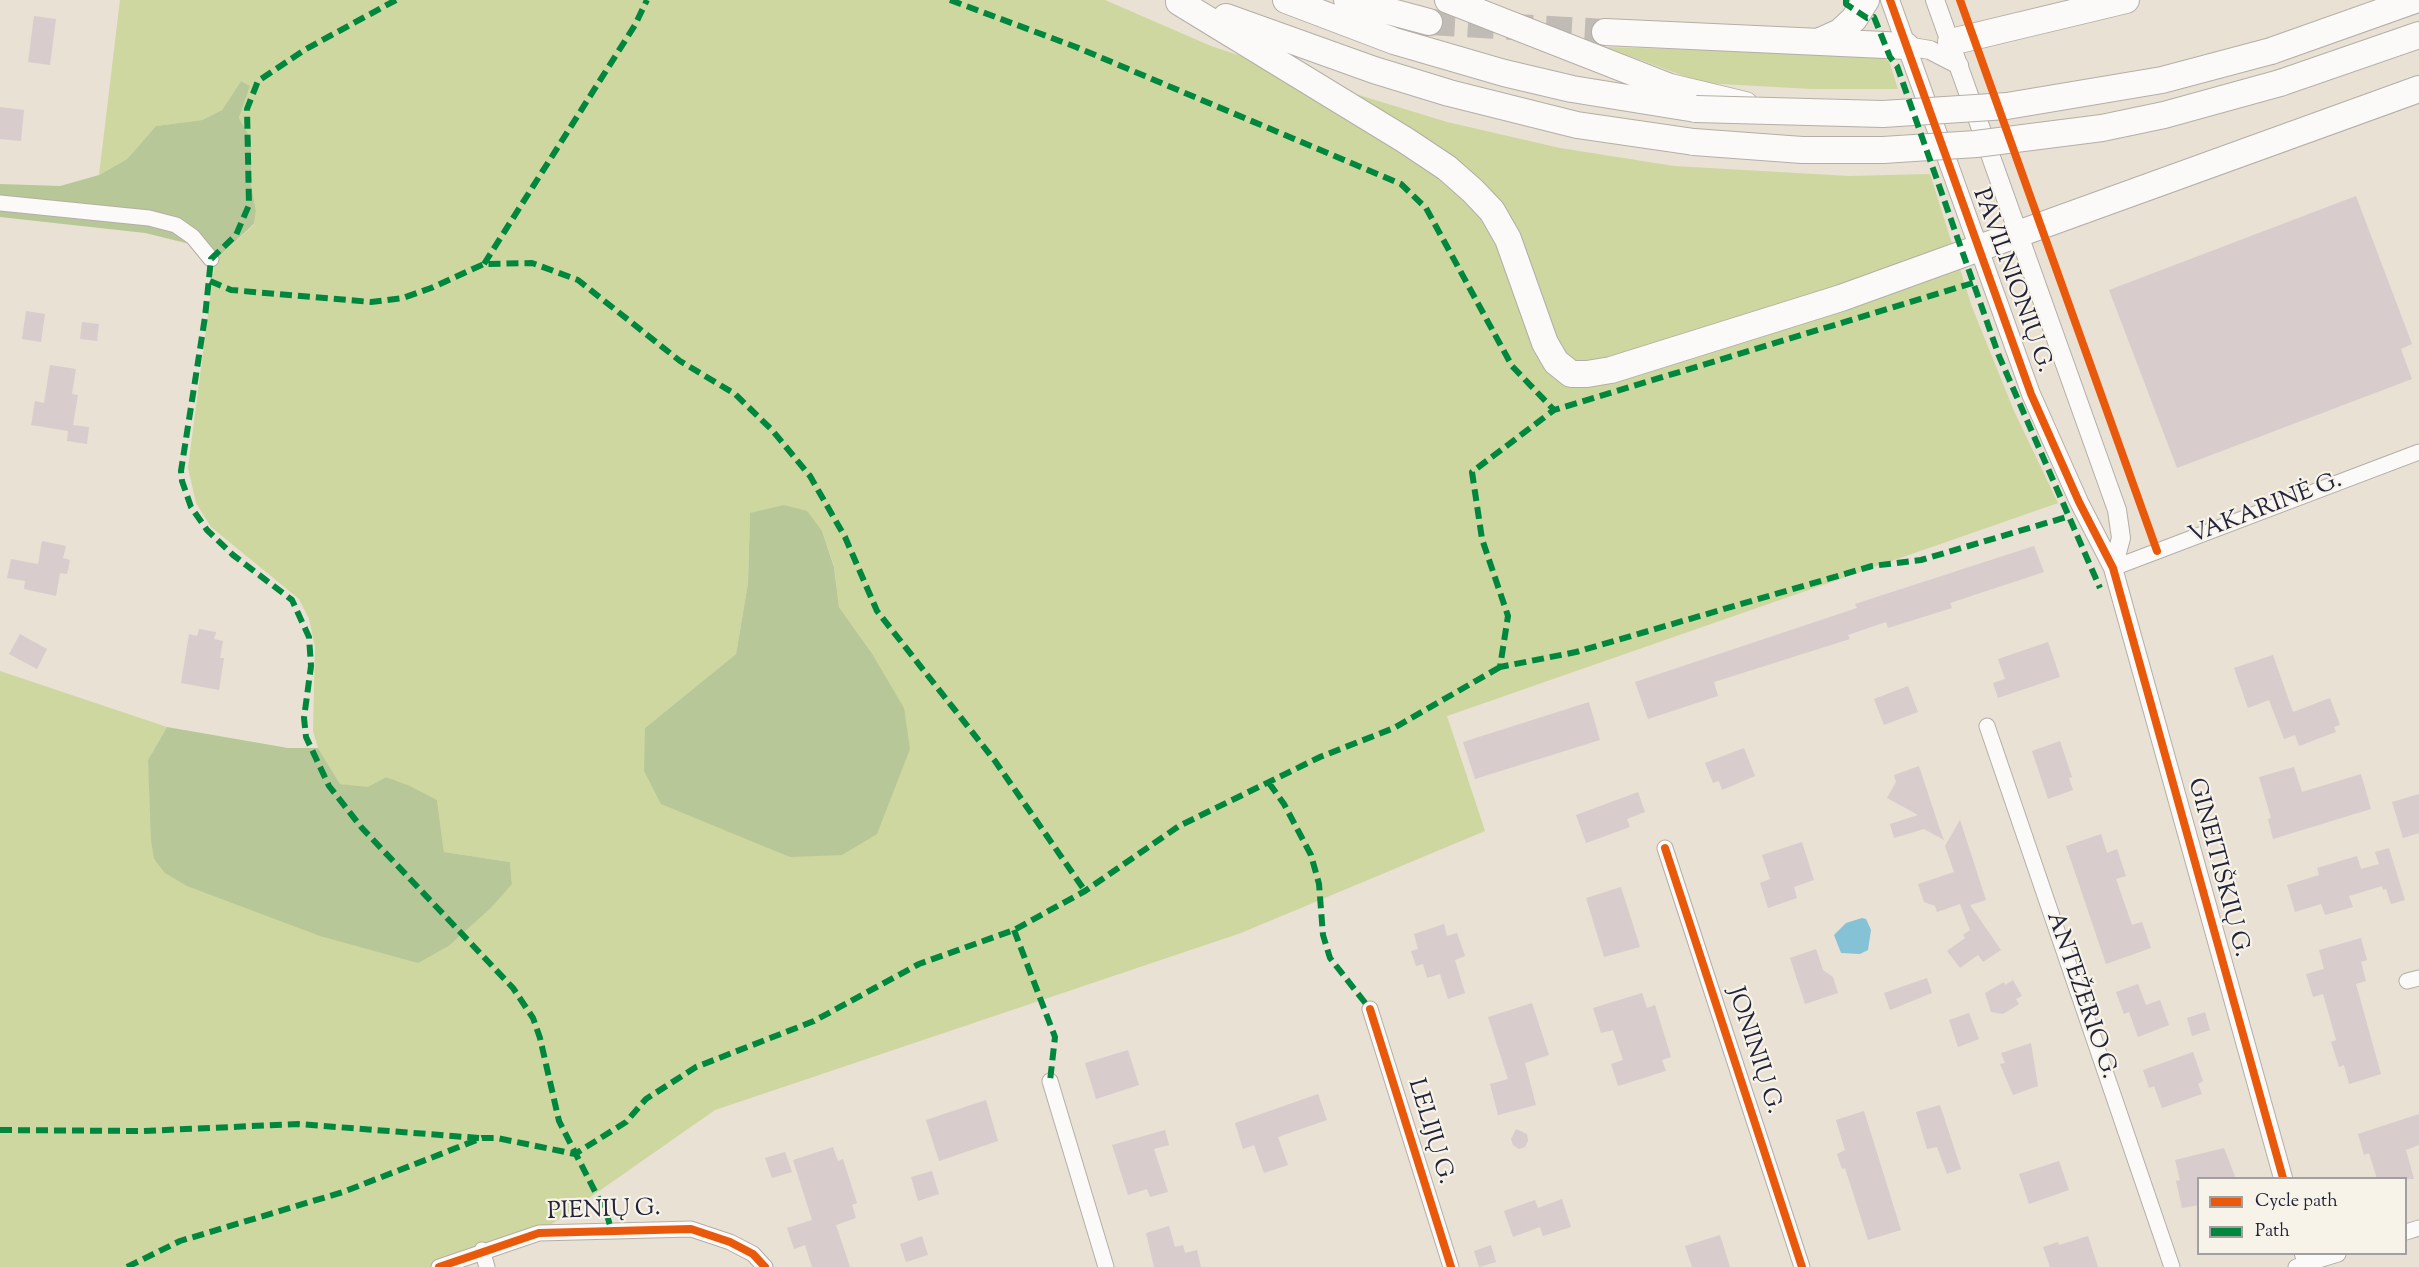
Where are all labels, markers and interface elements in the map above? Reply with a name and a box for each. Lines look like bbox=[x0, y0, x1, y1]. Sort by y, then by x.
street label: PAVILNIONIŲ G. bbox=[1964, 185, 2058, 377]
street label: VAKARINĖ G. bbox=[2185, 468, 2347, 552]
street label: GINEITIŠKIŲ G. bbox=[2179, 776, 2255, 960]
street label: ANTEŽERIO G. bbox=[2038, 909, 2122, 1083]
street label: JONINIŲ G. bbox=[1719, 984, 1787, 1118]
street label: LELIJŲ G. bbox=[1399, 1076, 1459, 1188]
legend bbox=[2197, 1177, 2407, 1255]
text: Cycle path bbox=[2255, 1189, 2338, 1215]
street label: PIENIŲ G. bbox=[547, 1196, 661, 1228]
text: Path bbox=[2255, 1219, 2290, 1245]

